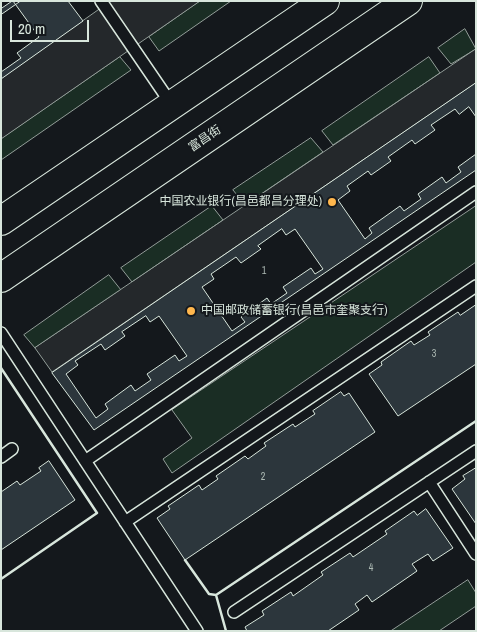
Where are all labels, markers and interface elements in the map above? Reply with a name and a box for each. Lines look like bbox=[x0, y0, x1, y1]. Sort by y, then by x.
scale bar bbox=[12, 10, 91, 42]
text: 20 m bbox=[18, 18, 45, 39]
street label: 富昌街 bbox=[186, 123, 224, 155]
place label: 中国农业银行(昌邑都昌分理处) bbox=[159, 195, 322, 209]
marker: 中国农业银行(昌邑都昌分理处) bbox=[326, 196, 338, 208]
house number: 1 bbox=[262, 265, 266, 277]
place label: 中国邮政储蓄银行(昌邑市奎聚支行) bbox=[201, 304, 388, 318]
marker: 中国邮政储蓄银行(昌邑市奎聚支行) bbox=[185, 305, 197, 317]
house number: 3 bbox=[432, 348, 436, 360]
house number: 2 bbox=[261, 471, 265, 483]
house number: 4 bbox=[369, 562, 373, 574]

